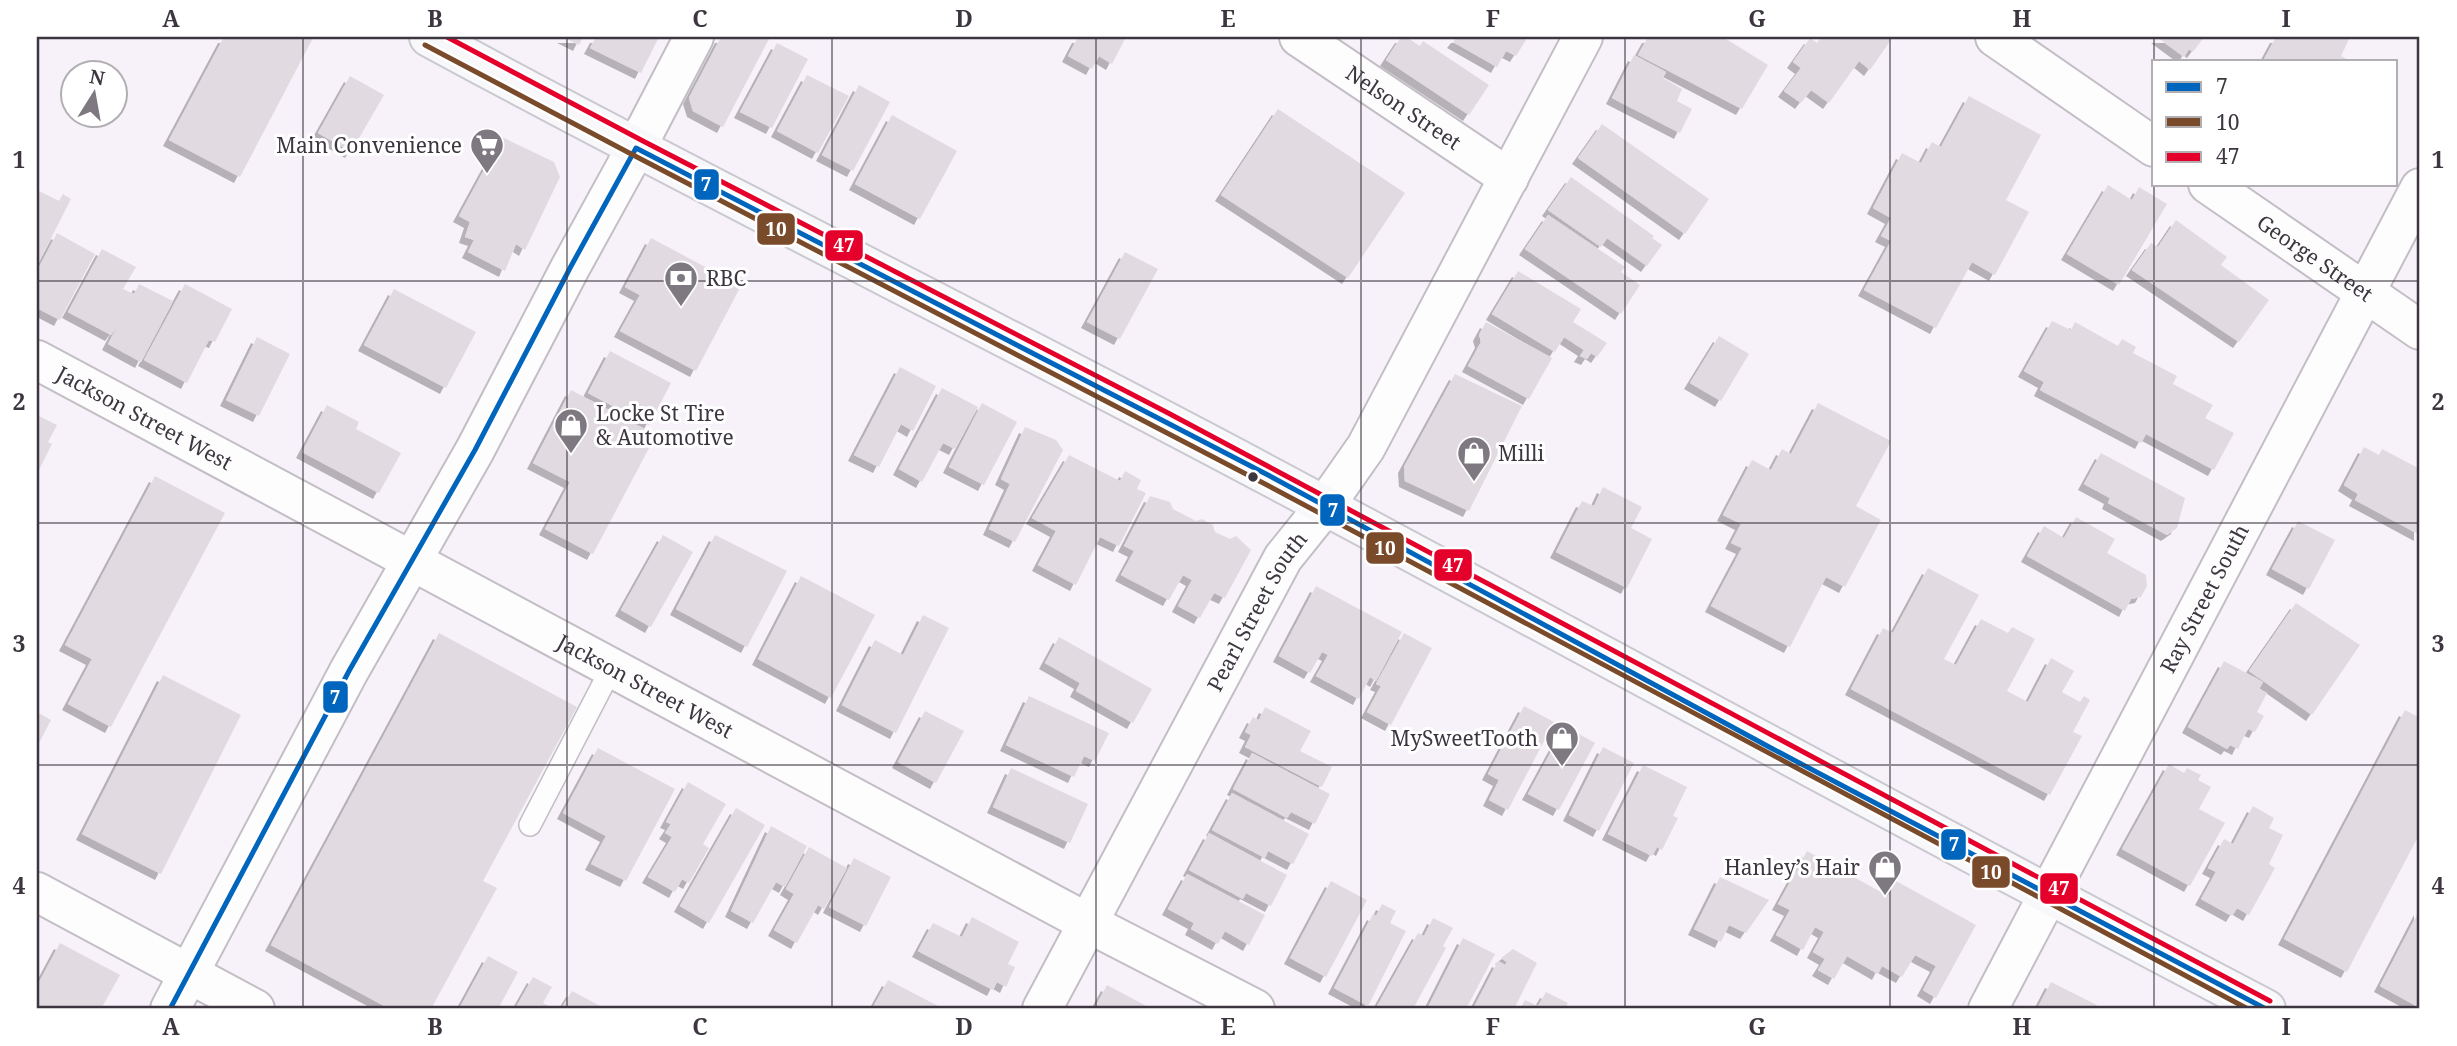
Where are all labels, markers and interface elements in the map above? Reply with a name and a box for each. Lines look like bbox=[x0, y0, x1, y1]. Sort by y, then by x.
text: A bbox=[162, 2, 180, 34]
text: B bbox=[427, 2, 443, 34]
text: C bbox=[692, 2, 708, 34]
text: D bbox=[955, 2, 973, 34]
text: E bbox=[1220, 2, 1236, 34]
text: F bbox=[1486, 2, 1500, 34]
text: G bbox=[1748, 2, 1766, 34]
text: H bbox=[2013, 2, 2032, 34]
text: I bbox=[2281, 2, 2291, 34]
street label: Nelson Street bbox=[1341, 59, 1467, 156]
north arrow bbox=[60, 60, 130, 130]
legend bbox=[2152, 60, 2398, 186]
text: N bbox=[87, 63, 107, 92]
text: 7 bbox=[2216, 72, 2228, 100]
text: 10 bbox=[2216, 108, 2239, 136]
supermarket icon: Main Convenience bbox=[468, 126, 506, 175]
place label: Main Convenience bbox=[276, 131, 462, 159]
text: 47 bbox=[2216, 142, 2239, 170]
text: 1 bbox=[13, 143, 26, 175]
text: 1 bbox=[2432, 143, 2445, 175]
line badge: 7 bbox=[693, 168, 720, 201]
text: 7 bbox=[701, 171, 711, 197]
street label: George Street bbox=[2252, 208, 2379, 308]
line badge: 10 bbox=[756, 212, 796, 246]
text: 10 bbox=[765, 216, 787, 242]
line badge: 47 bbox=[824, 229, 864, 262]
text: 47 bbox=[833, 232, 855, 258]
bank icon: RBC bbox=[662, 259, 700, 308]
place label: RBC bbox=[706, 264, 747, 292]
street label: Jackson Street West bbox=[51, 359, 237, 476]
text: 2 bbox=[13, 385, 26, 417]
text: 2 bbox=[2432, 385, 2445, 417]
place label: Locke St Tire & Automotive bbox=[596, 399, 734, 451]
shop icon: Locke St Tire & Automotive bbox=[552, 406, 590, 455]
shop icon: Milli bbox=[1455, 434, 1493, 483]
place label: Milli bbox=[1498, 439, 1544, 467]
unlabelled marker bbox=[1246, 470, 1260, 484]
line badge: 7 bbox=[1319, 493, 1346, 527]
text: 7 bbox=[1328, 497, 1338, 523]
street label: Ray Street South bbox=[2153, 519, 2255, 678]
street label: Pearl Street South bbox=[1200, 526, 1313, 696]
line badge: 10 bbox=[1365, 531, 1405, 565]
text: 10 bbox=[1374, 535, 1396, 561]
line badge: 47 bbox=[1433, 548, 1473, 582]
text: 47 bbox=[1442, 552, 1464, 578]
text: 3 bbox=[13, 627, 26, 659]
street label: Jackson Street West bbox=[552, 627, 738, 744]
text: 3 bbox=[2432, 627, 2445, 659]
line badge: 7 bbox=[322, 680, 349, 714]
text: 7 bbox=[330, 684, 340, 710]
shop icon: MySweetTooth bbox=[1543, 719, 1581, 768]
place label: MySweetTooth bbox=[1390, 724, 1538, 752]
line badge: 7 bbox=[1940, 828, 1967, 861]
text: 7 bbox=[1949, 831, 1959, 857]
shop icon: Hanley’s Hair bbox=[1866, 848, 1904, 897]
place label: Hanley’s Hair bbox=[1724, 853, 1860, 881]
line badge: 10 bbox=[1971, 855, 2011, 889]
text: 10 bbox=[1980, 859, 2002, 885]
text: 4 bbox=[13, 869, 26, 901]
text: 4 bbox=[2432, 869, 2445, 901]
line badge: 47 bbox=[2039, 872, 2079, 905]
text: 47 bbox=[2048, 875, 2070, 901]
text: A bbox=[162, 1010, 180, 1042]
text: B bbox=[427, 1010, 443, 1042]
text: C bbox=[692, 1010, 708, 1042]
text: D bbox=[955, 1010, 973, 1042]
text: E bbox=[1220, 1010, 1236, 1042]
text: F bbox=[1486, 1010, 1500, 1042]
text: G bbox=[1748, 1010, 1766, 1042]
text: H bbox=[2013, 1010, 2032, 1042]
text: I bbox=[2281, 1010, 2291, 1042]

